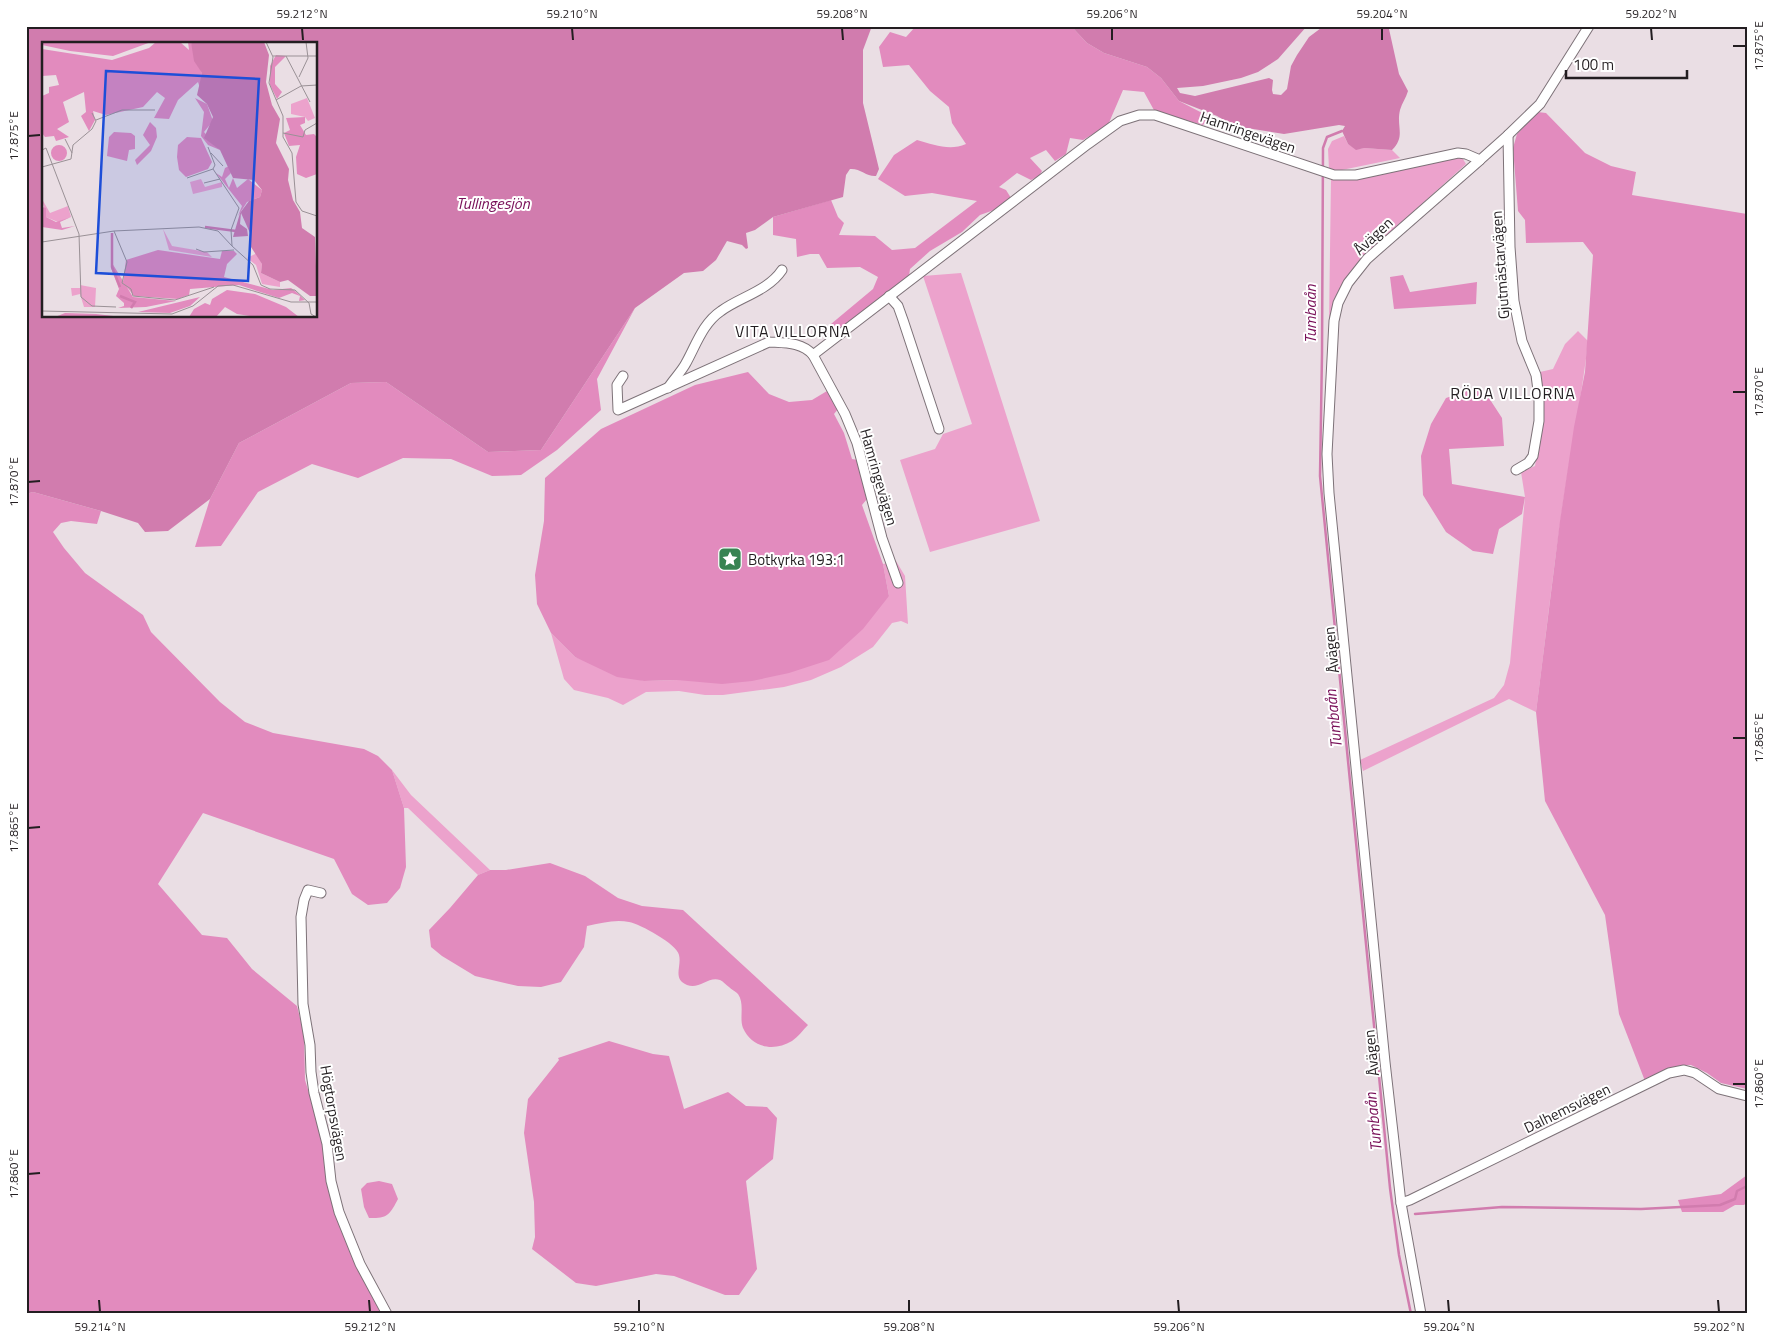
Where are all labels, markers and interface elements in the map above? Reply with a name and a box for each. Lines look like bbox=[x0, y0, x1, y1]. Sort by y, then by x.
text: 59.212°N bbox=[276, 4, 328, 23]
text: 59.210°N bbox=[546, 4, 598, 23]
text: 59.208°N bbox=[816, 4, 868, 23]
text: 59.206°N bbox=[1086, 4, 1138, 23]
text: 59.204°N bbox=[1356, 4, 1408, 23]
text: 59.202°N bbox=[1625, 4, 1677, 23]
text: 17.875°E bbox=[1749, 21, 1768, 71]
inset map bbox=[42, 42, 318, 318]
scale bar bbox=[1566, 48, 1687, 80]
text: 100 m bbox=[1573, 53, 1614, 76]
street label: Hamringevägen bbox=[1197, 105, 1299, 159]
text: 17.875°E bbox=[4, 111, 23, 161]
water label: Tullingesjön bbox=[456, 191, 531, 215]
street label: Gjutmästarvägen bbox=[1485, 210, 1515, 320]
street label: Åvägen bbox=[1348, 212, 1398, 260]
water label: Tumbaån bbox=[1298, 284, 1322, 343]
district label: VITA VILLORNA bbox=[735, 319, 851, 343]
text: 17.870°E bbox=[1749, 367, 1768, 417]
district label: RÖDA VILLORNA bbox=[1450, 381, 1576, 405]
street label: Hamringevägen bbox=[854, 426, 904, 528]
text: 17.870°E bbox=[4, 457, 23, 507]
place icon: Botkyrka 193:1 bbox=[717, 546, 743, 572]
place label: Botkyrka 193:1 bbox=[748, 548, 845, 571]
street label: Åvägen bbox=[1317, 626, 1345, 674]
water label: Tumbaån bbox=[1318, 688, 1348, 749]
text: 17.865°E bbox=[1749, 713, 1768, 763]
text: 17.865°E bbox=[4, 803, 23, 853]
street label: Åvägen bbox=[1357, 1029, 1385, 1077]
text: 17.860°E bbox=[1749, 1059, 1768, 1109]
street label: Högtorpsvägen bbox=[314, 1063, 354, 1163]
street label: Dalhemsvägen bbox=[1520, 1077, 1614, 1139]
water label: Tumbaån bbox=[1358, 1091, 1388, 1152]
text: 17.860°E bbox=[4, 1149, 23, 1199]
text: 59.214°N bbox=[74, 1317, 126, 1336]
text: 59.212°N bbox=[344, 1317, 396, 1336]
text: 59.210°N bbox=[613, 1317, 665, 1336]
text: 59.208°N bbox=[883, 1317, 935, 1336]
text: 59.206°N bbox=[1153, 1317, 1205, 1336]
text: 59.204°N bbox=[1423, 1317, 1475, 1336]
text: 59.202°N bbox=[1693, 1317, 1745, 1336]

